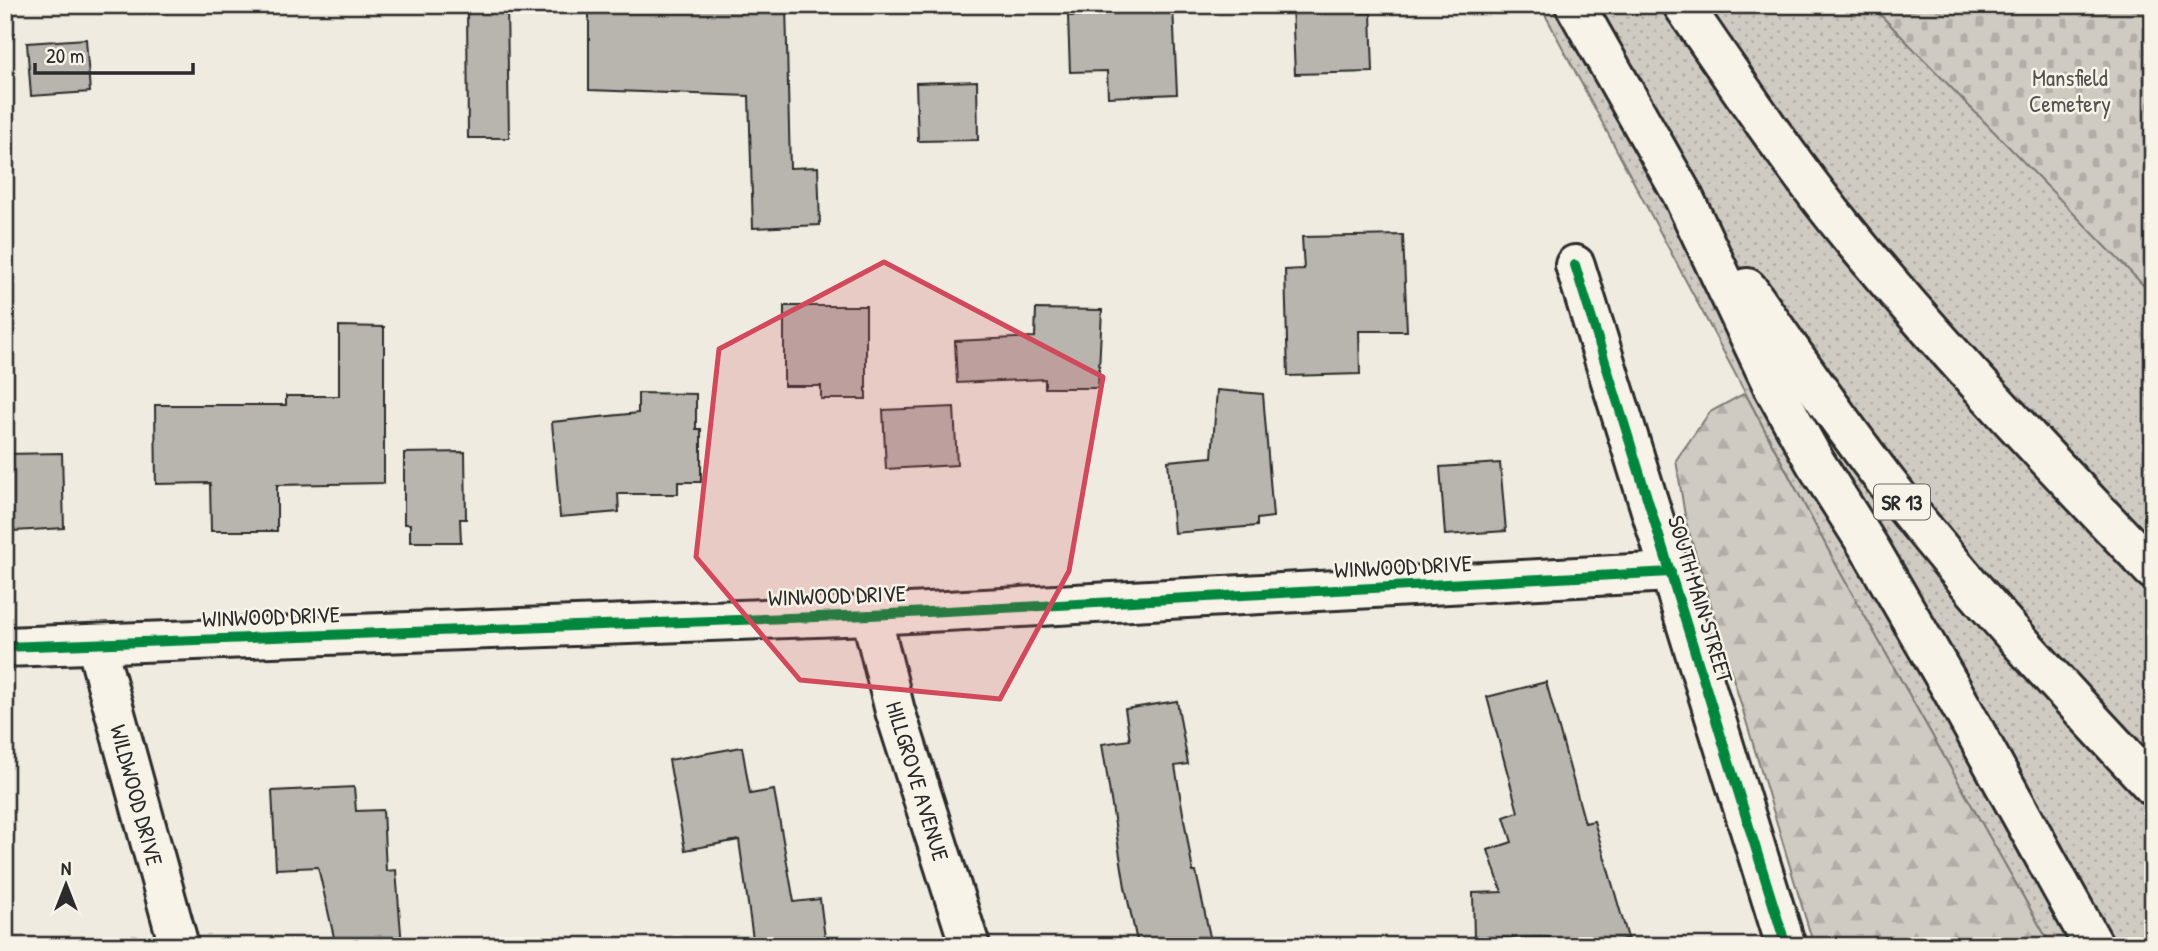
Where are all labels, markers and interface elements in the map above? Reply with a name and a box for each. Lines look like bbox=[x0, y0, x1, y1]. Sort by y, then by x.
scale bar bbox=[35, 32, 192, 76]
text: 20 m bbox=[46, 41, 84, 70]
park label: Mansfield Cemetery bbox=[2029, 62, 2111, 119]
road number: SR 13 bbox=[1874, 484, 1930, 520]
street label: SOUTH MAIN STREET bbox=[1661, 512, 1741, 687]
street label: WINWOOD DRIVE bbox=[1333, 547, 1473, 585]
street label: WINWOOD DRIVE bbox=[768, 577, 906, 613]
street label: WINWOOD DRIVE bbox=[202, 598, 340, 634]
street label: HILLGROVE AVENUE bbox=[879, 697, 957, 865]
street label: WILDWOOD DRIVE bbox=[103, 721, 171, 869]
north arrow bbox=[32, 850, 102, 920]
text: N bbox=[61, 855, 71, 881]

